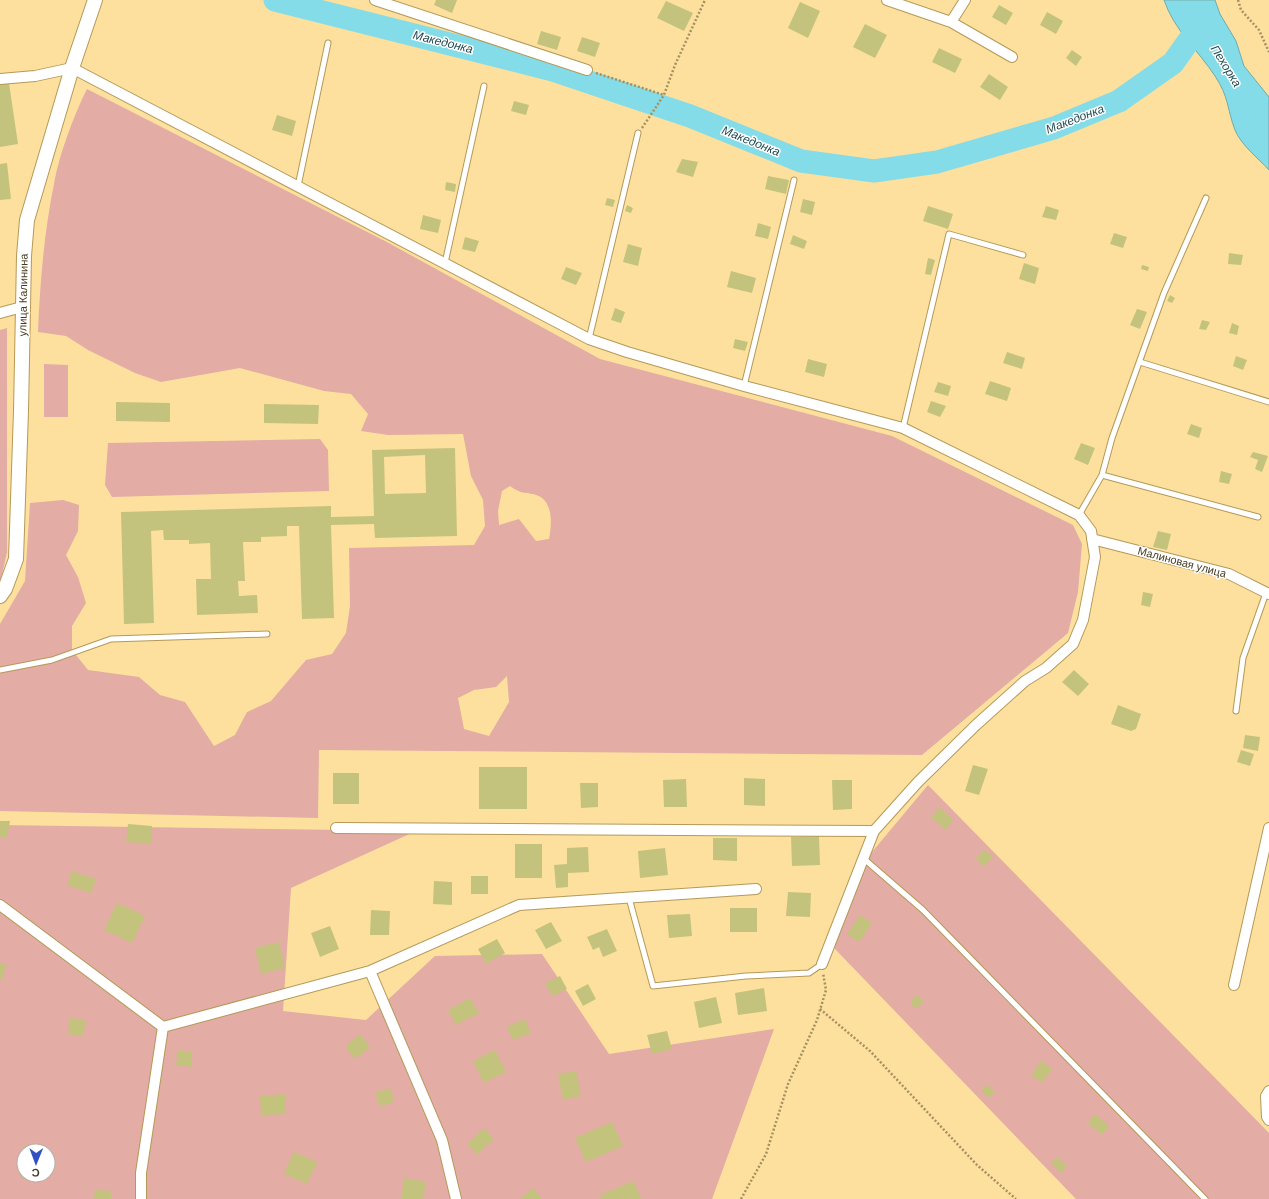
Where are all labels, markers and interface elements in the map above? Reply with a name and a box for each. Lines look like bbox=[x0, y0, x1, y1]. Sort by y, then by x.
water label: Македонка bbox=[412, 28, 475, 56]
water label: Пехорка bbox=[1208, 43, 1244, 90]
water label: Македонка bbox=[1044, 101, 1106, 137]
water label: Македонка bbox=[720, 123, 782, 159]
street label: улица Калинина bbox=[16, 253, 30, 336]
street label: Малиновая улица bbox=[1136, 544, 1228, 580]
north arrow bbox=[16, 1143, 56, 1183]
text: С bbox=[32, 1167, 40, 1179]

